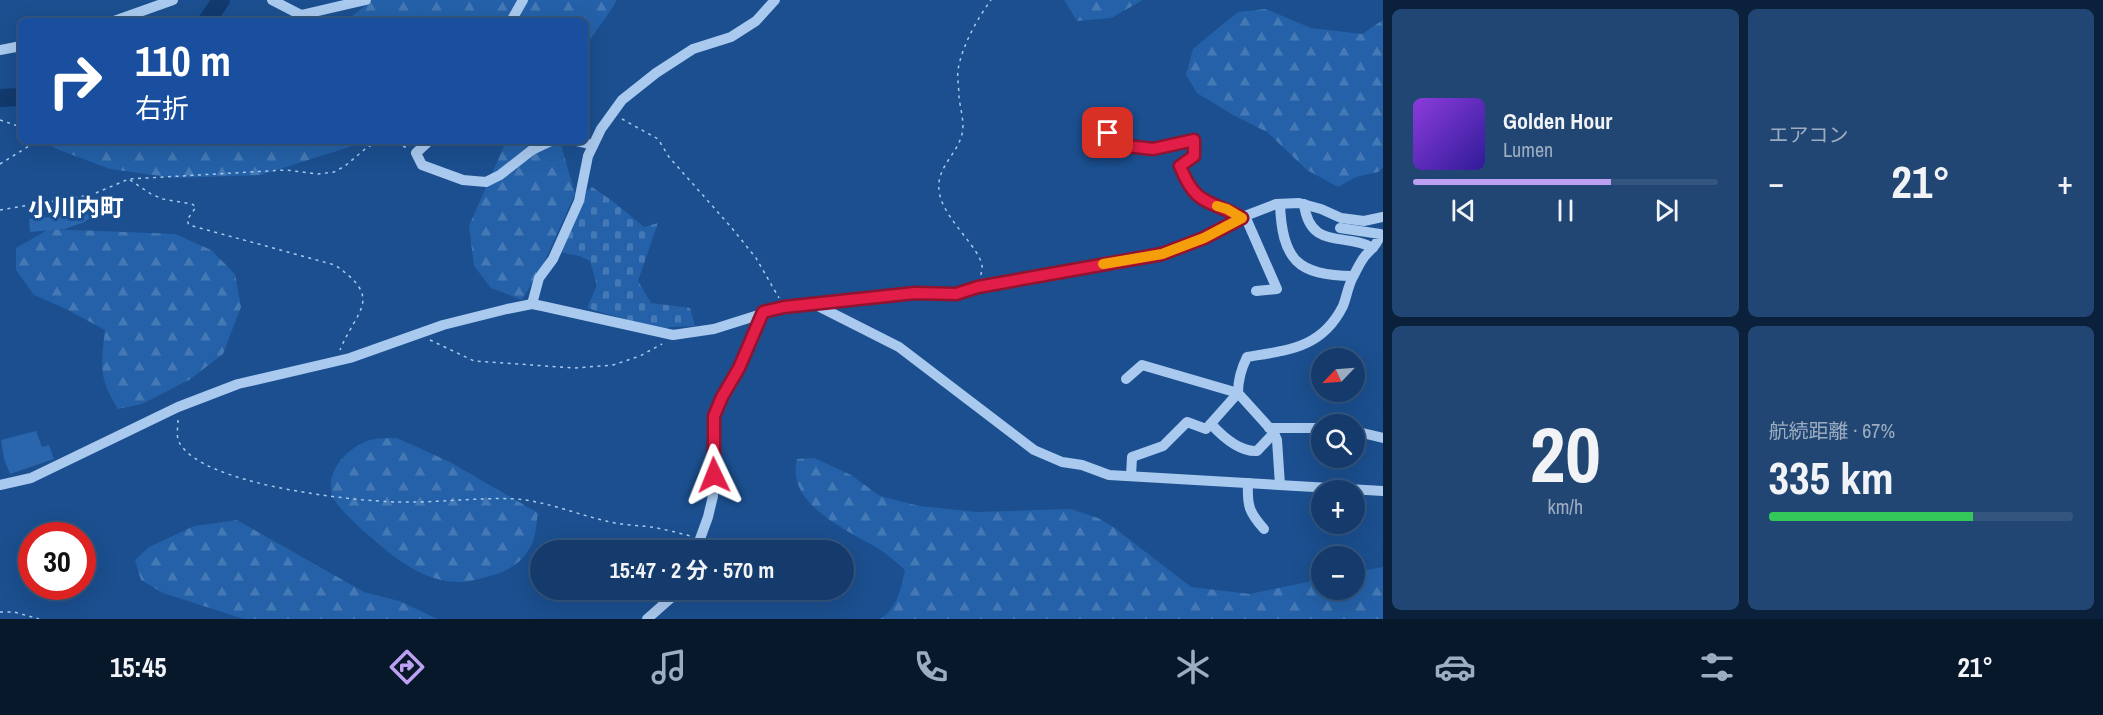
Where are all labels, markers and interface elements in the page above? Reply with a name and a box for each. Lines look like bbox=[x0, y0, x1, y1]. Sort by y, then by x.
text: 110 m bbox=[135, 33, 231, 89]
icon: right bbox=[36, 42, 114, 120]
text: 右折 bbox=[135, 90, 189, 126]
text: Golden Hour bbox=[1503, 106, 1612, 136]
pin bbox=[1082, 107, 1133, 158]
icon: arrive bbox=[1091, 116, 1124, 149]
text: エアコン bbox=[1769, 121, 1849, 148]
text: Lumen bbox=[1503, 136, 1553, 163]
text: 21° bbox=[1891, 151, 1950, 212]
text: − bbox=[1769, 160, 1784, 204]
text: + bbox=[2057, 160, 2073, 204]
district label: 小川内町 bbox=[28, 191, 124, 223]
icon: previous bbox=[1447, 194, 1480, 227]
icon: pause bbox=[1549, 194, 1582, 227]
icon: next bbox=[1650, 194, 1683, 227]
north arrow bbox=[1311, 348, 1365, 402]
map controls bbox=[1311, 348, 1365, 600]
text: 20 bbox=[1530, 401, 1601, 506]
button: search bbox=[1311, 414, 1365, 468]
text: 航続距離 · 67% bbox=[1769, 417, 1895, 444]
position arrow bbox=[682, 443, 746, 507]
text: 335 km bbox=[1769, 447, 1894, 508]
button: + bbox=[1311, 480, 1365, 534]
text: km/h bbox=[1547, 493, 1583, 520]
speed limit sign: 30 bbox=[18, 522, 96, 600]
button: − bbox=[1311, 546, 1365, 600]
text: 15:47 · 2 分 · 570 m bbox=[610, 555, 774, 585]
icon: directions bbox=[386, 646, 428, 688]
icon: music bbox=[648, 646, 690, 688]
icon: phone bbox=[910, 646, 952, 688]
icon: climate bbox=[1172, 646, 1214, 688]
icon: car bbox=[1434, 646, 1476, 688]
icon: filters bbox=[1696, 646, 1738, 688]
text: 15:45 bbox=[110, 649, 167, 685]
text: 21° bbox=[1958, 649, 1993, 685]

